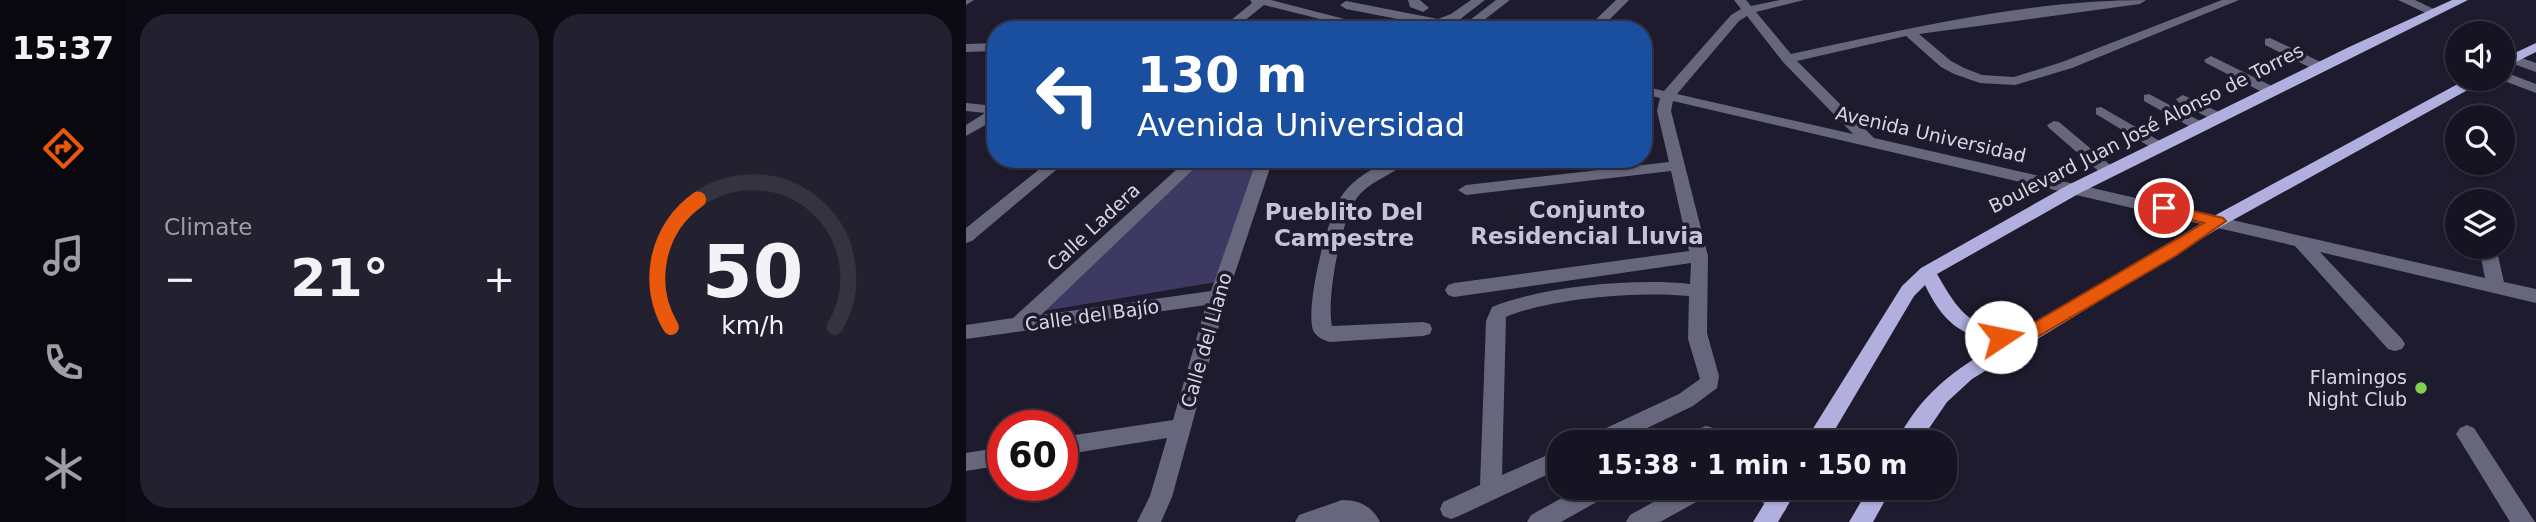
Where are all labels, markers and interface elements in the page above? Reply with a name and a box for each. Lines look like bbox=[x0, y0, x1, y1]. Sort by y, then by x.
map controls bbox=[2445, 21, 2515, 259]
button: sound bbox=[2445, 21, 2515, 91]
text: 15:37 bbox=[12, 29, 114, 67]
street label: Boulevard Juan José Alonso de Torres bbox=[1985, 39, 2307, 217]
text: 130 m bbox=[1137, 47, 1307, 104]
icon: left bbox=[1022, 49, 1113, 140]
street label: Avenida Universidad bbox=[1834, 101, 2028, 167]
button: search bbox=[2445, 105, 2515, 175]
text: Avenida Universidad bbox=[1137, 106, 1465, 144]
icon: directions bbox=[39, 124, 88, 173]
street label: Calle Ladera bbox=[1042, 178, 1144, 276]
pin bbox=[2134, 178, 2194, 238]
icon: arrive bbox=[2145, 189, 2183, 227]
button: layers bbox=[2445, 189, 2515, 259]
district label: Conjunto Residencial Lluvia bbox=[1470, 197, 1704, 249]
district label: Pueblito Del Campestre bbox=[1265, 199, 1423, 251]
text: Climate bbox=[164, 214, 253, 240]
text: 50 bbox=[702, 229, 803, 314]
icon: music bbox=[39, 231, 88, 280]
text: 21° bbox=[290, 248, 389, 308]
text: − bbox=[164, 257, 196, 301]
text: + bbox=[483, 257, 515, 301]
street label: Calle del Llano bbox=[1176, 270, 1236, 410]
street label: Calle del Bajío bbox=[1024, 295, 1160, 335]
position arrow bbox=[1964, 300, 2038, 374]
text: km/h bbox=[721, 311, 784, 340]
icon: phone bbox=[39, 338, 88, 387]
place label: Flamingos Night Club bbox=[2307, 366, 2407, 410]
marker: Flamingos Night Club bbox=[2413, 380, 2429, 396]
speed limit sign: 60 bbox=[987, 410, 1078, 501]
icon: climate bbox=[39, 444, 88, 493]
text: 15:38 · 1 min · 150 m bbox=[1597, 450, 1907, 480]

